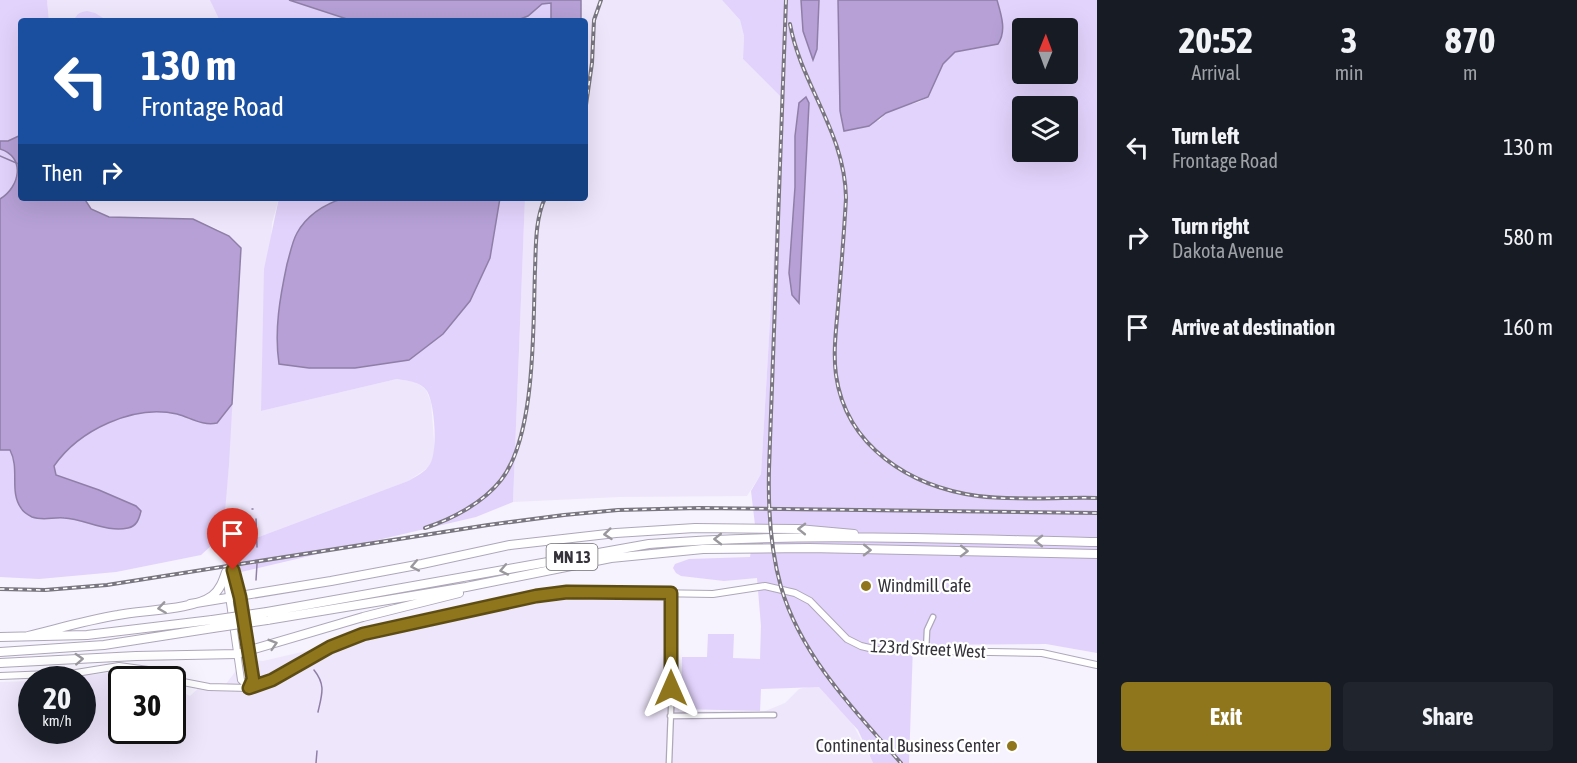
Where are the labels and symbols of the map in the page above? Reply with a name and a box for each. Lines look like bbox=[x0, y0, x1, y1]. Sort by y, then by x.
north arrow bbox=[1012, 18, 1078, 84]
pin bbox=[207, 508, 258, 570]
one-way arrow bbox=[798, 523, 807, 535]
one-way arrow bbox=[603, 527, 612, 540]
one-way arrow bbox=[713, 533, 722, 545]
one-way arrow bbox=[1034, 534, 1043, 547]
one-way arrow bbox=[863, 543, 872, 556]
road number: MN 13 bbox=[546, 544, 598, 570]
one-way arrow bbox=[959, 545, 968, 558]
one-way arrow bbox=[411, 559, 421, 572]
one-way arrow bbox=[500, 563, 510, 576]
place label: Windmill Cafe bbox=[878, 575, 971, 596]
marker: Windmill Cafe bbox=[859, 579, 873, 593]
one-way arrow bbox=[158, 602, 167, 614]
street label: 123rd Street West bbox=[870, 635, 986, 662]
one-way arrow bbox=[267, 639, 278, 651]
one-way arrow bbox=[75, 653, 84, 666]
position arrow bbox=[639, 656, 703, 720]
speed limit sign: 30 bbox=[108, 666, 186, 744]
place label: Continental Business Center bbox=[816, 735, 1001, 756]
marker: Continental Business Center bbox=[1005, 739, 1019, 753]

